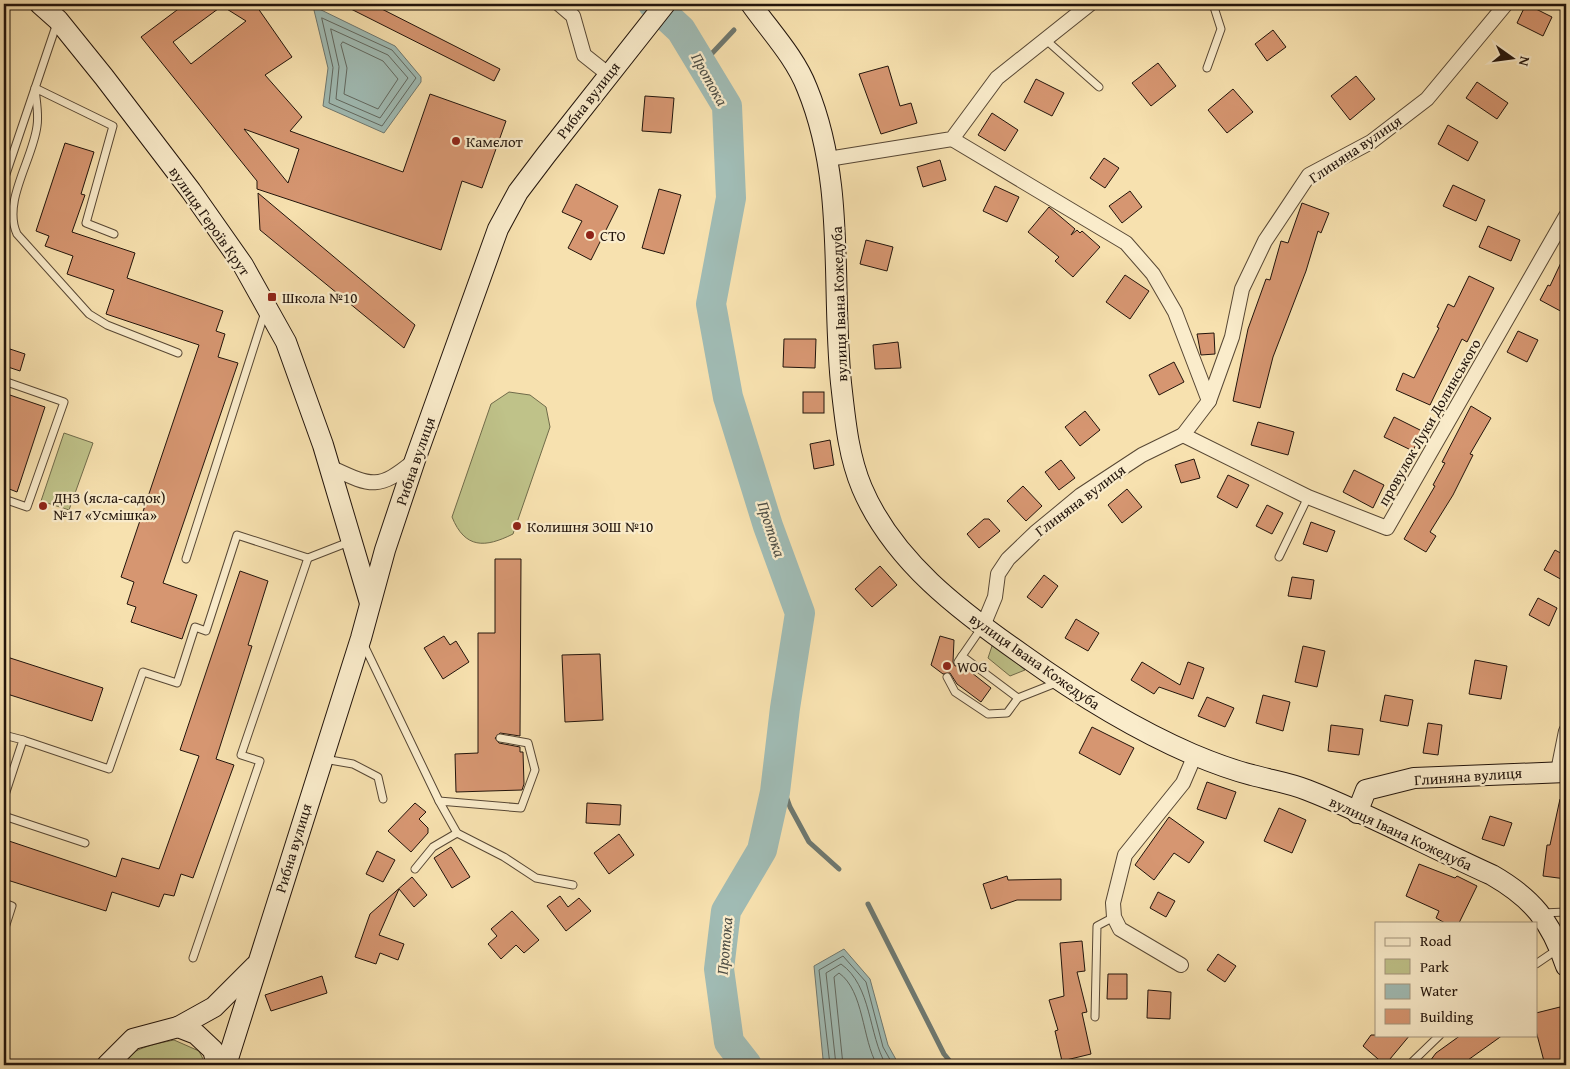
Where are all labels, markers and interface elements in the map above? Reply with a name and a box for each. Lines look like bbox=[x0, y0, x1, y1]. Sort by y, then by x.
north arrow bbox=[1488, 32, 1538, 82]
water label: Протока bbox=[685, 48, 735, 111]
text: N bbox=[1514, 54, 1535, 69]
street label: Рибна вулиця bbox=[551, 57, 625, 143]
street label: Глиняна вулиця bbox=[1304, 110, 1406, 188]
place label: Камєлот bbox=[466, 131, 524, 152]
marker: Камєлот bbox=[450, 135, 462, 147]
street label: вулиця Героїв Крут bbox=[164, 162, 256, 280]
place label: СТО bbox=[600, 225, 626, 246]
street label: вулиця Івана Кожедуба bbox=[826, 225, 852, 382]
marker: СТО bbox=[584, 229, 596, 241]
place label: Школа №10 bbox=[282, 287, 357, 308]
marker: Школа №10 bbox=[266, 291, 278, 303]
street label: провулок Луки Долинського bbox=[1372, 334, 1486, 509]
street label: Рибна вулиця bbox=[390, 414, 440, 508]
street label: Глиняна вулиця bbox=[1030, 459, 1130, 541]
place label: ДНЗ (ясла-садок) №17 «Усмішка» bbox=[52, 487, 166, 525]
water label: Протока bbox=[752, 498, 793, 561]
marker: ДНЗ (ясла-садок) №17 «Усмішка» bbox=[37, 500, 49, 512]
place label: Колишня ЗОШ №10 bbox=[527, 516, 653, 537]
marker: Колишня ЗОШ №10 bbox=[511, 520, 523, 532]
street label: вулиця Івана Кожедуба bbox=[965, 608, 1105, 715]
place label: WOG bbox=[957, 656, 988, 677]
marker: WOG bbox=[941, 660, 953, 672]
street label: Глиняна вулиця bbox=[1413, 762, 1523, 790]
street label: вулиця Івана Кожедуба bbox=[1326, 791, 1477, 876]
street label: Рибна вулиця bbox=[269, 801, 317, 895]
water label: Протока bbox=[710, 916, 739, 976]
legend bbox=[1375, 922, 1538, 1036]
text: Road bbox=[1420, 930, 1451, 951]
text: Park bbox=[1420, 956, 1449, 977]
text: Water bbox=[1420, 980, 1458, 1001]
text: Building bbox=[1420, 1006, 1474, 1027]

